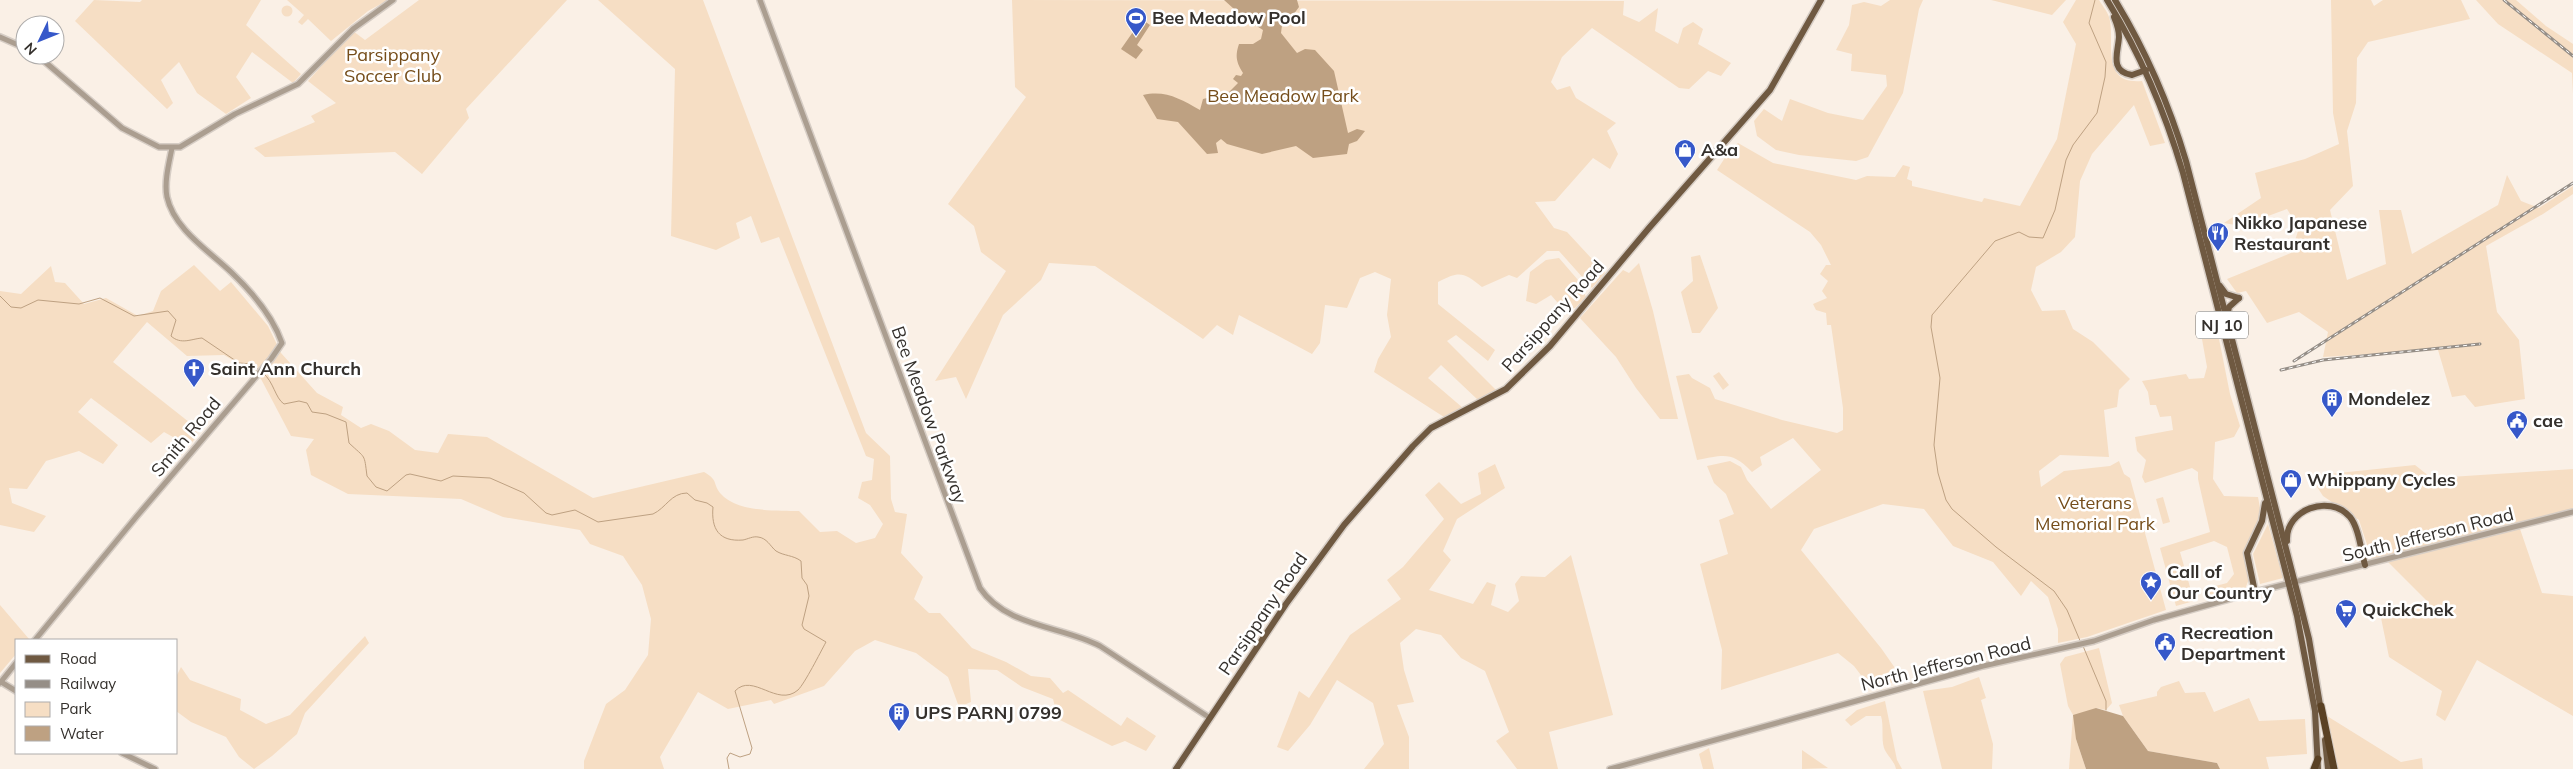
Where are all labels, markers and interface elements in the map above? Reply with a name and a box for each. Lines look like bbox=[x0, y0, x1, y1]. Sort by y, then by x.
sports icon: Bee Meadow Pool bbox=[1124, 6, 1148, 37]
place label: Bee Meadow Pool bbox=[1152, 6, 1306, 29]
north arrow bbox=[15, 15, 65, 65]
text: N bbox=[20, 39, 41, 59]
park label: Parsippany Soccer Club bbox=[344, 43, 442, 87]
park label: Bee Meadow Park bbox=[1207, 84, 1360, 107]
shop icon: A&a bbox=[1673, 138, 1697, 169]
place label: A&a bbox=[1701, 138, 1738, 161]
place label: Nikko Japanese Restaurant bbox=[2234, 211, 2367, 255]
restaurant icon: Nikko Japanese Restaurant bbox=[2206, 221, 2230, 252]
street label: Parsippany Road bbox=[1496, 255, 1609, 376]
road number: NJ 10 bbox=[2196, 312, 2248, 338]
street label: Bee Meadow Parkway bbox=[887, 323, 972, 507]
church icon: Saint Ann Church bbox=[182, 357, 206, 388]
place label: Saint Ann Church bbox=[210, 357, 361, 380]
building icon: Mondelez bbox=[2320, 387, 2344, 418]
place label: Mondelez bbox=[2348, 387, 2430, 410]
street label: Smith Road bbox=[146, 392, 226, 481]
public building icon: cae bbox=[2505, 409, 2529, 440]
place label: cae bbox=[2533, 409, 2563, 432]
shop icon: Whippany Cycles bbox=[2279, 468, 2303, 499]
place label: Whippany Cycles bbox=[2307, 468, 2456, 491]
park label: Veterans Memorial Park bbox=[2035, 491, 2156, 535]
street label: South Jefferson Road bbox=[2340, 502, 2516, 567]
street label: Parsippany Road bbox=[1213, 548, 1312, 679]
place label: Call of Our Country bbox=[2167, 560, 2272, 604]
place icon: Call of Our Country bbox=[2139, 570, 2163, 601]
supermarket icon: QuickChek bbox=[2334, 598, 2358, 629]
place label: QuickChek bbox=[2362, 598, 2455, 621]
place label: Recreation Department bbox=[2181, 621, 2285, 665]
street label: North Jefferson Road bbox=[1858, 631, 2033, 696]
public building icon: Recreation Department bbox=[2153, 631, 2177, 662]
legend bbox=[15, 639, 178, 754]
text: Road bbox=[60, 649, 97, 668]
text: Railway bbox=[60, 674, 116, 693]
text: Park bbox=[60, 699, 92, 718]
building icon: UPS PARNJ 0799 bbox=[887, 701, 911, 732]
place label: UPS PARNJ 0799 bbox=[915, 701, 1062, 724]
text: Water bbox=[60, 724, 104, 743]

